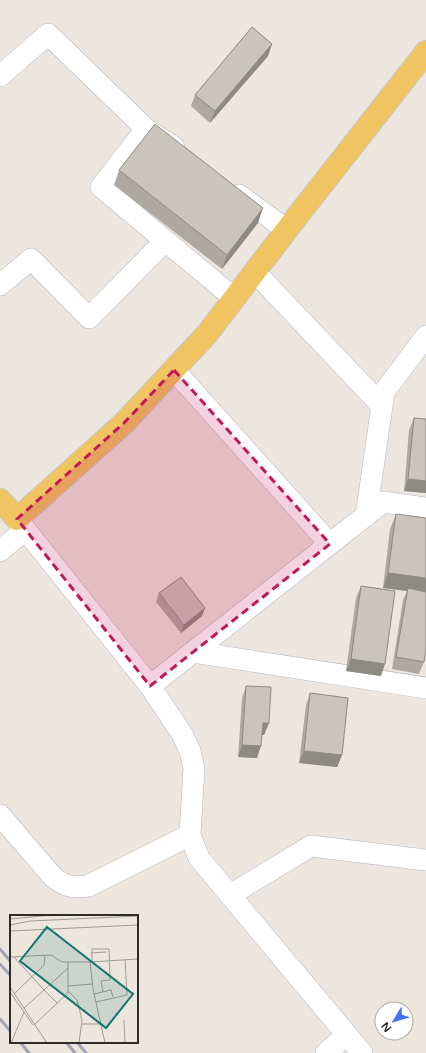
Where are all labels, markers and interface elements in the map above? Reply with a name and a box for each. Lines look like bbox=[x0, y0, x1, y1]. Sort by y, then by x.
inset map bbox=[10, 915, 138, 1043]
north arrow bbox=[374, 1001, 414, 1041]
text: N bbox=[379, 1019, 394, 1034]

